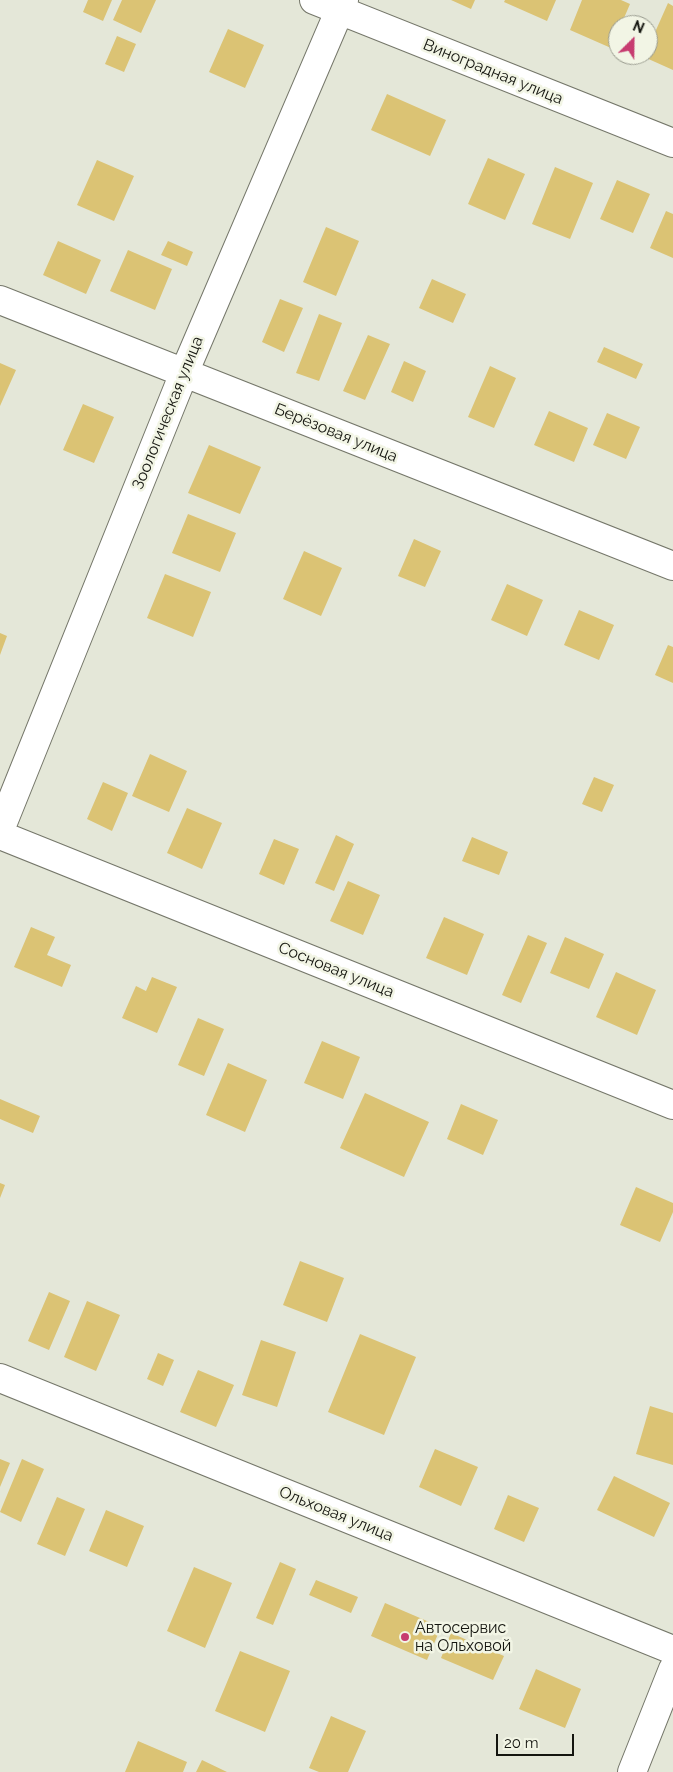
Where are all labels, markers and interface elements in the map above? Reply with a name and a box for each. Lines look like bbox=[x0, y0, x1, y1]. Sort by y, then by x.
north arrow bbox=[608, 15, 658, 65]
text: N bbox=[630, 18, 647, 37]
street label: Виноградная улица bbox=[420, 35, 566, 109]
street label: Зоологическая улица bbox=[128, 334, 208, 492]
street label: Берёзовая улица bbox=[272, 400, 400, 466]
street label: Сосновая улица bbox=[275, 938, 397, 1002]
street label: Ольховая улица bbox=[276, 1482, 396, 1546]
place label: Автосервис на Ольховой bbox=[415, 1618, 511, 1656]
marker: Автосервис на Ольховой bbox=[399, 1631, 411, 1643]
scale bar bbox=[498, 1724, 576, 1756]
text: 20 m bbox=[504, 1734, 539, 1752]

